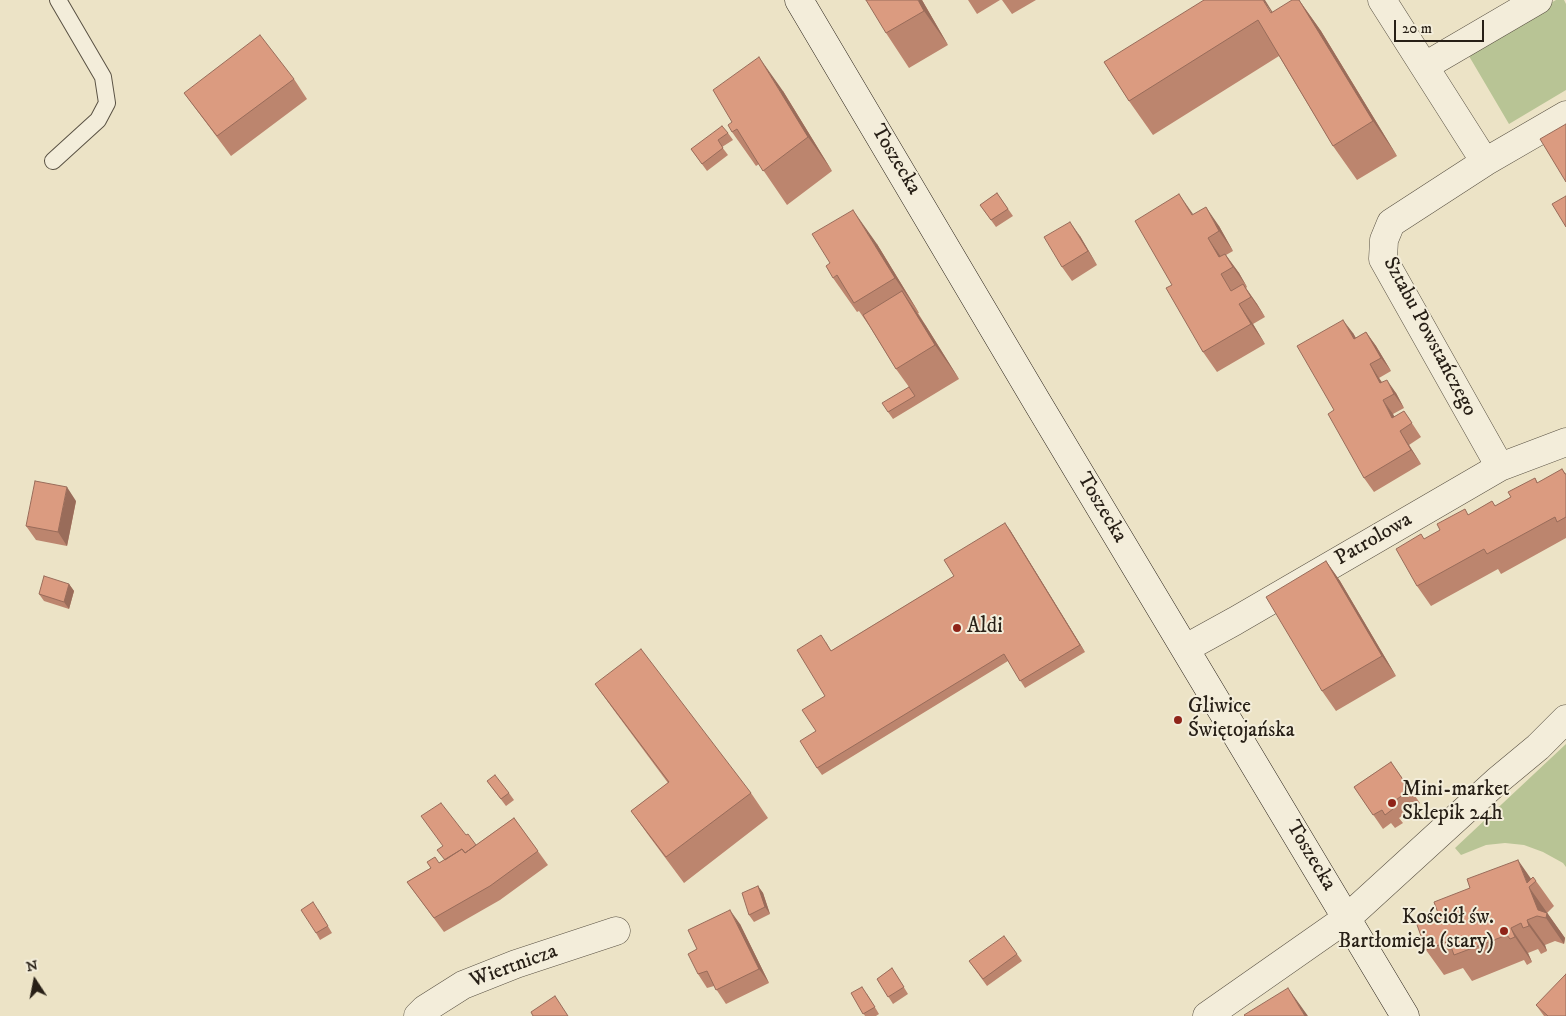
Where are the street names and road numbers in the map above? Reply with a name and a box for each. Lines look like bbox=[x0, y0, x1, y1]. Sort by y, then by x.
street label: Toszecka bbox=[864, 120, 926, 200]
street label: Sztabu Powstańczego bbox=[1376, 253, 1482, 421]
street label: Toszecka bbox=[1070, 468, 1132, 548]
street label: Patrolowa bbox=[1331, 508, 1417, 572]
street label: Toszecka bbox=[1279, 816, 1341, 896]
street label: Wiertnicza bbox=[467, 940, 561, 994]

